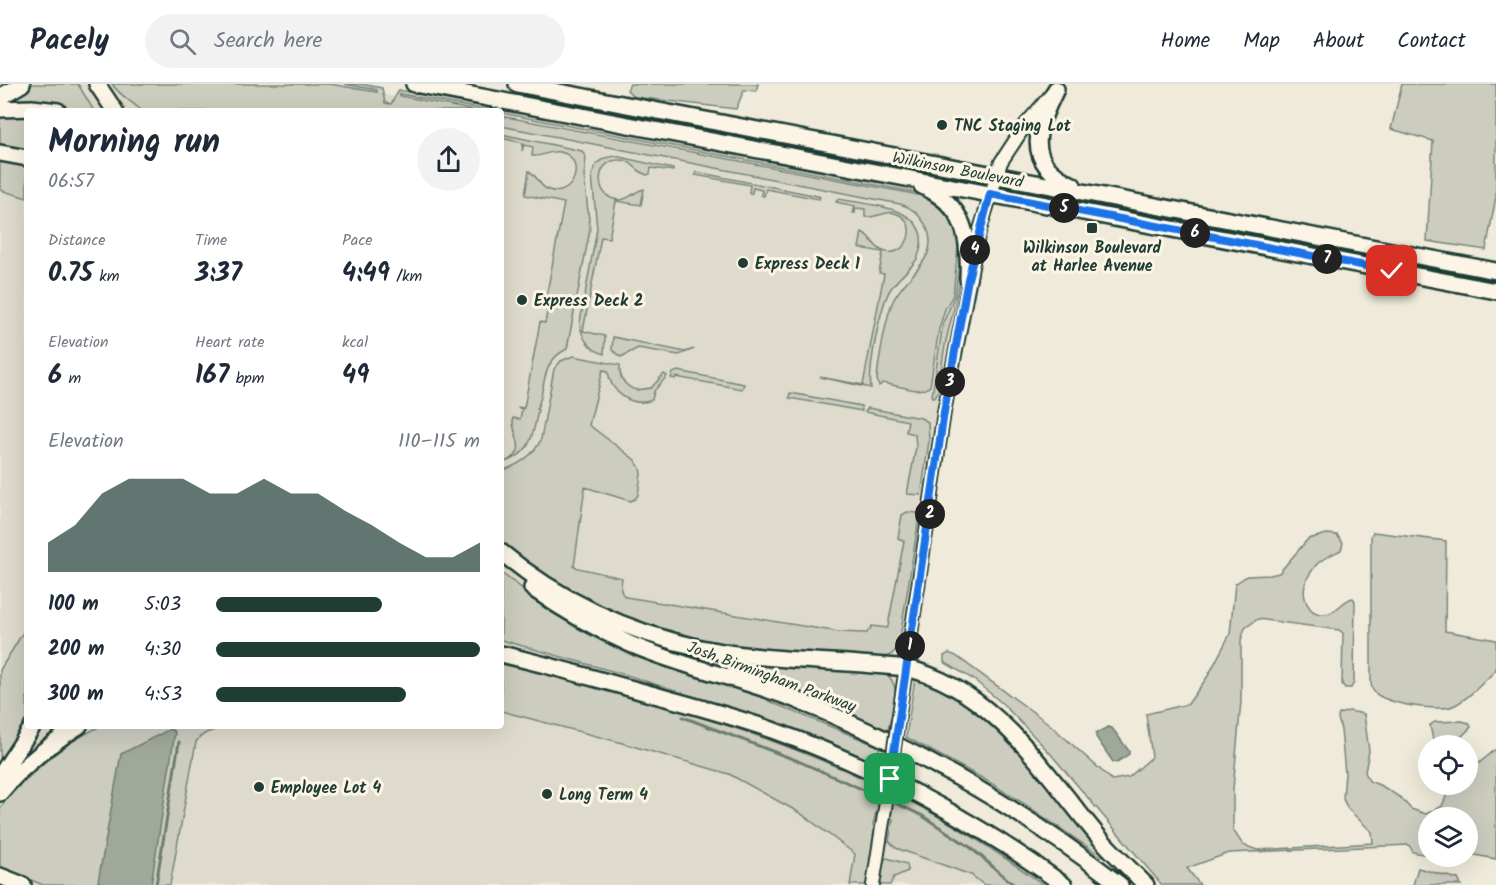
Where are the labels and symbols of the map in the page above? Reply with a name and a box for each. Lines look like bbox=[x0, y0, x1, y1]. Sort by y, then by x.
place label: TNC Staging Lot bbox=[954, 114, 1072, 139]
marker: TNC Staging Lot bbox=[935, 118, 949, 132]
street label: Wilkinson Boulevard bbox=[890, 146, 1026, 196]
pin: 5 bbox=[1049, 193, 1079, 223]
pin: 6 bbox=[1180, 218, 1210, 248]
marker: Wilkinson Boulevard at Harlee Avenue bbox=[1085, 221, 1099, 235]
pin: 4 bbox=[960, 235, 990, 265]
place label: Wilkinson Boulevard at Harlee Avenue bbox=[1023, 236, 1161, 279]
pin: 7 bbox=[1312, 244, 1342, 274]
pin bbox=[1366, 245, 1417, 296]
place label: Express Deck 1 bbox=[755, 252, 860, 277]
marker: Express Deck 1 bbox=[736, 256, 750, 270]
place label: Express Deck 2 bbox=[534, 289, 643, 314]
marker: Express Deck 2 bbox=[515, 293, 529, 307]
pin: 3 bbox=[935, 367, 965, 397]
pin: 2 bbox=[915, 499, 945, 529]
pin: 1 bbox=[895, 631, 925, 661]
street label: Josh Birmingham Parkway bbox=[683, 635, 860, 720]
pin bbox=[864, 753, 915, 804]
place label: Employee Lot 4 bbox=[271, 776, 382, 801]
marker: Employee Lot 4 bbox=[252, 780, 266, 794]
place label: Long Term 4 bbox=[559, 783, 648, 808]
marker: Long Term 4 bbox=[540, 787, 554, 801]

